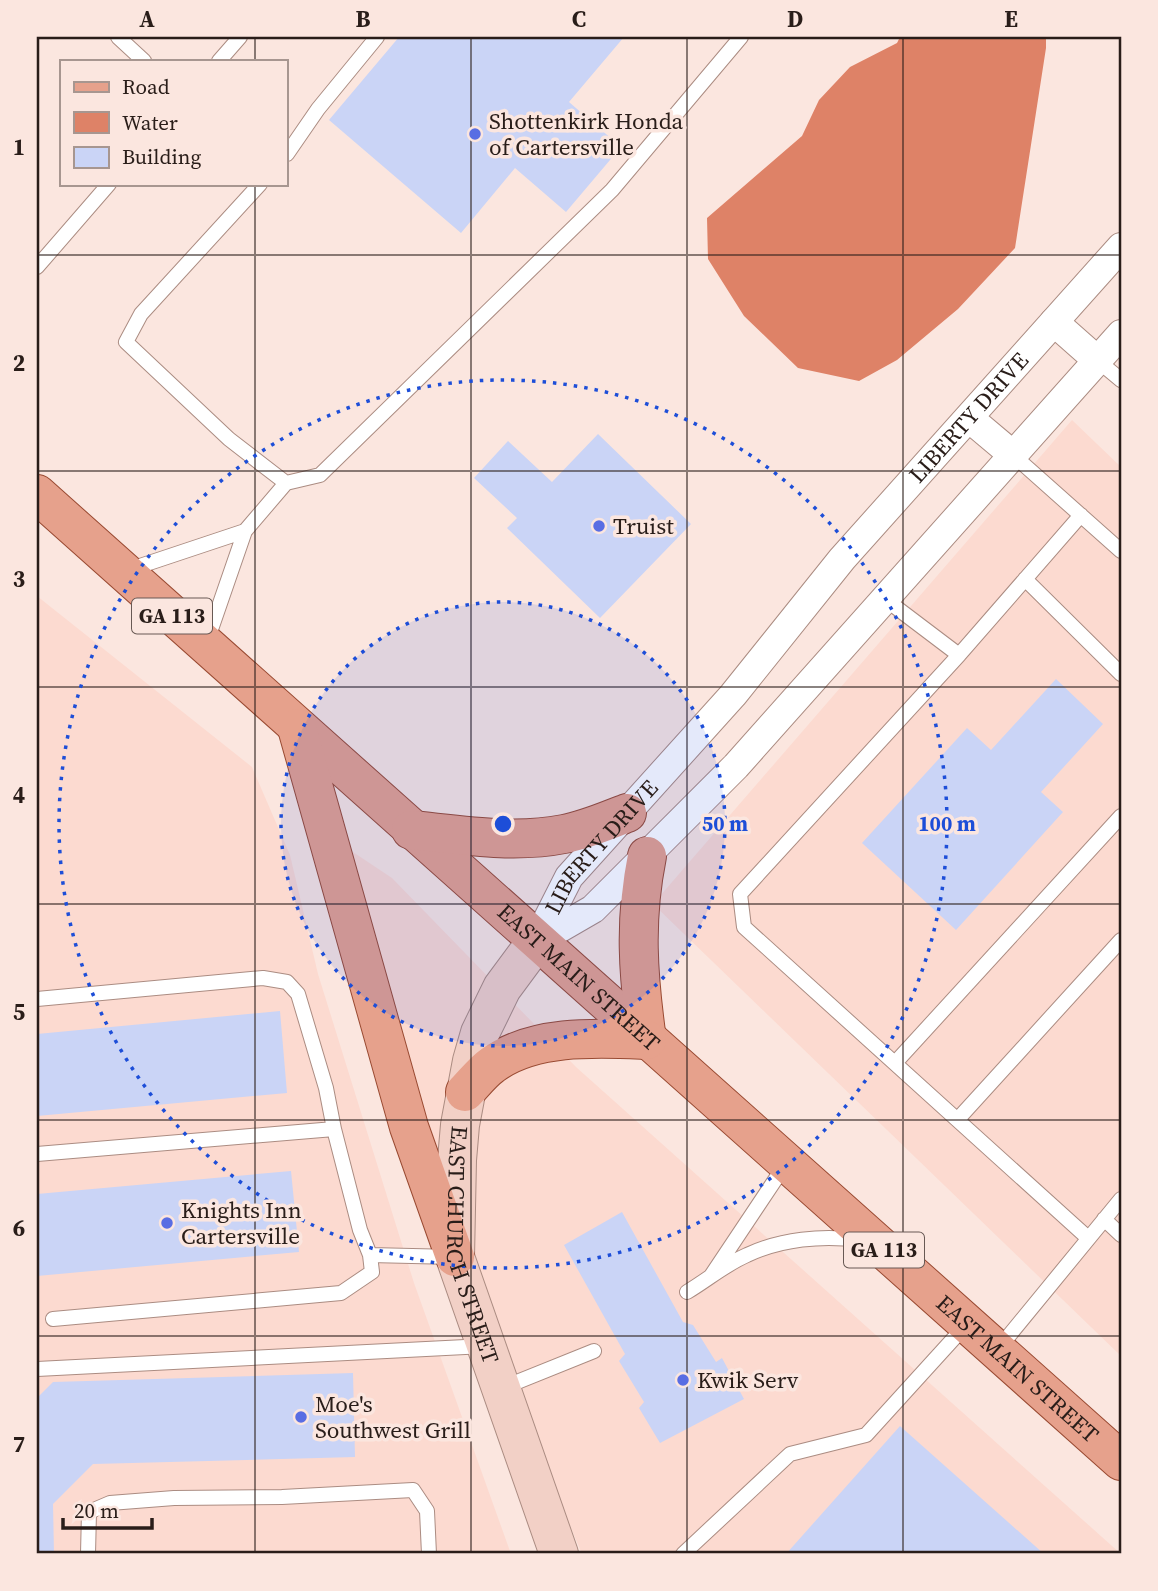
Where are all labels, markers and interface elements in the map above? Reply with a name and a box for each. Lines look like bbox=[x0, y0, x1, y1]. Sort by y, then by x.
text: A bbox=[139, 3, 155, 35]
text: B bbox=[356, 3, 371, 35]
text: C bbox=[572, 3, 586, 35]
text: D bbox=[787, 3, 803, 35]
text: E bbox=[1004, 3, 1018, 35]
legend bbox=[60, 60, 287, 186]
text: Road bbox=[122, 72, 170, 101]
place label: Shottenkirk Honda of Cartersville bbox=[489, 105, 683, 163]
text: Water bbox=[122, 108, 178, 137]
marker: Shottenkirk Honda of Cartersville bbox=[467, 126, 483, 142]
text: 1 bbox=[13, 131, 25, 163]
text: Building bbox=[122, 142, 201, 171]
street label: LIBERTY DRIVE bbox=[901, 345, 1036, 490]
text: 2 bbox=[13, 347, 25, 379]
place label: Truist bbox=[613, 510, 674, 542]
marker: Truist bbox=[591, 518, 607, 534]
text: 3 bbox=[13, 563, 25, 595]
road number: GA 113 bbox=[132, 598, 212, 634]
street label: LIBERTY DRIVE bbox=[537, 773, 665, 920]
text: 4 bbox=[13, 779, 25, 811]
text: 50 m bbox=[702, 809, 748, 838]
text: 100 m bbox=[918, 809, 976, 838]
centre of rings bbox=[491, 812, 515, 836]
street label: EAST MAIN STREET bbox=[490, 896, 667, 1059]
text: 5 bbox=[13, 996, 25, 1028]
street label: EAST CHURCH STREET bbox=[439, 1125, 507, 1368]
place label: Knights Inn Cartersville bbox=[181, 1194, 302, 1252]
text: 6 bbox=[13, 1212, 25, 1244]
marker: Knights Inn Cartersville bbox=[159, 1215, 175, 1231]
road number: GA 113 bbox=[844, 1232, 924, 1268]
street label: EAST MAIN STREET bbox=[929, 1287, 1106, 1450]
place label: Kwik Serv bbox=[697, 1364, 799, 1396]
marker: Kwik Serv bbox=[675, 1372, 691, 1388]
place label: Moe's Southwest Grill bbox=[315, 1388, 471, 1446]
marker: Moe's Southwest Grill bbox=[293, 1409, 309, 1425]
text: 7 bbox=[13, 1428, 25, 1460]
scale bar bbox=[63, 1486, 152, 1530]
text: 20 m bbox=[74, 1496, 119, 1525]

